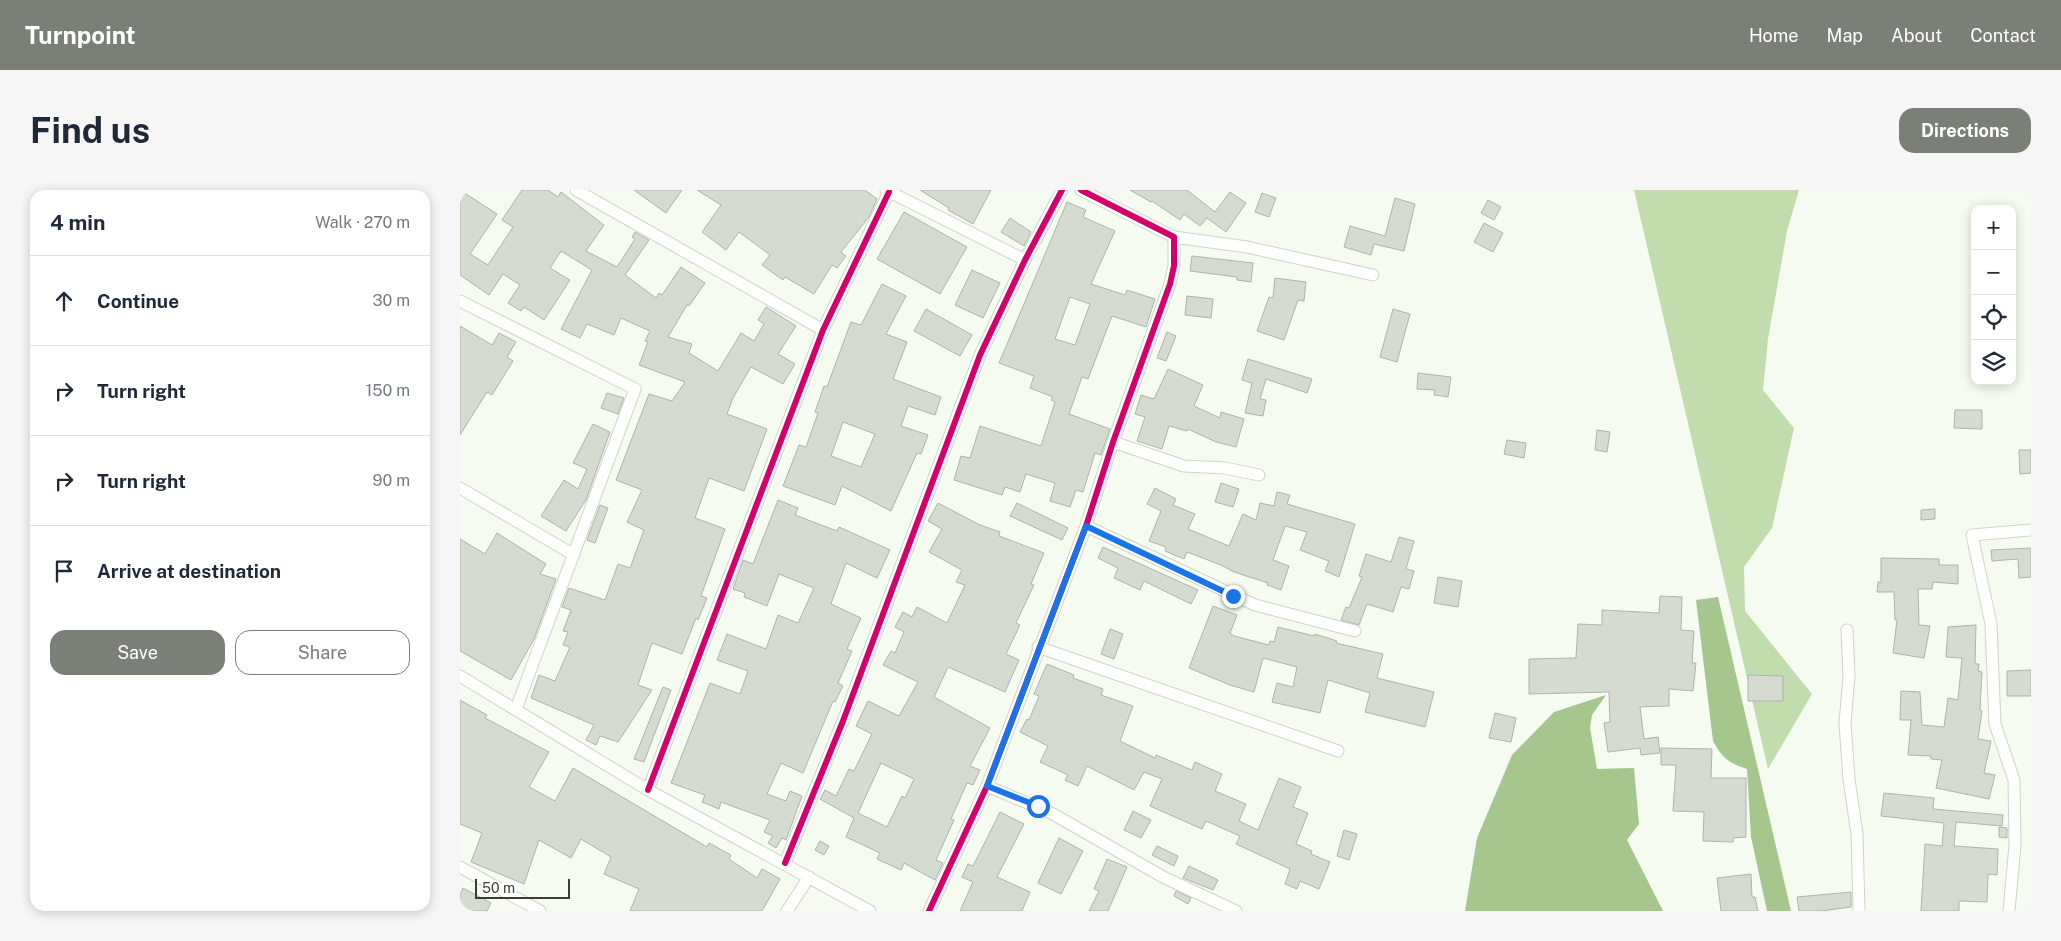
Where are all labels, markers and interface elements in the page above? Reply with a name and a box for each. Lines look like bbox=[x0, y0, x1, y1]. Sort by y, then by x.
text: Turnpoint bbox=[25, 21, 135, 49]
text: Home bbox=[1749, 25, 1799, 46]
text: Map bbox=[1827, 25, 1863, 46]
text: About bbox=[1891, 25, 1942, 46]
text: Contact bbox=[1970, 25, 2036, 46]
button: Directions bbox=[1899, 108, 2031, 153]
text: Find us bbox=[30, 110, 150, 151]
map controls bbox=[1971, 205, 2016, 385]
button: + bbox=[1971, 205, 2016, 250]
text: 4 min bbox=[50, 210, 105, 235]
text: Walk · 270 m bbox=[315, 213, 410, 232]
button: − bbox=[1971, 250, 2016, 295]
icon: ahead bbox=[50, 287, 78, 315]
text: Continue bbox=[97, 290, 179, 312]
text: 30 m bbox=[373, 291, 410, 310]
button: locate bbox=[1971, 295, 2016, 340]
button: layers bbox=[1971, 340, 2016, 385]
icon: right bbox=[50, 377, 78, 405]
text: Turn right bbox=[97, 380, 186, 402]
text: 150 m bbox=[366, 381, 410, 400]
icon: right bbox=[50, 467, 78, 495]
text: Turn right bbox=[97, 470, 186, 492]
text: 90 m bbox=[373, 471, 410, 490]
icon: arrive bbox=[50, 557, 78, 585]
text: Arrive at destination bbox=[97, 560, 281, 582]
route end bbox=[1222, 585, 1245, 608]
button: Save bbox=[50, 630, 225, 675]
button: Share bbox=[235, 630, 410, 675]
route start bbox=[1027, 795, 1050, 818]
scale bar bbox=[475, 876, 570, 899]
text: 50 m bbox=[482, 880, 515, 896]

